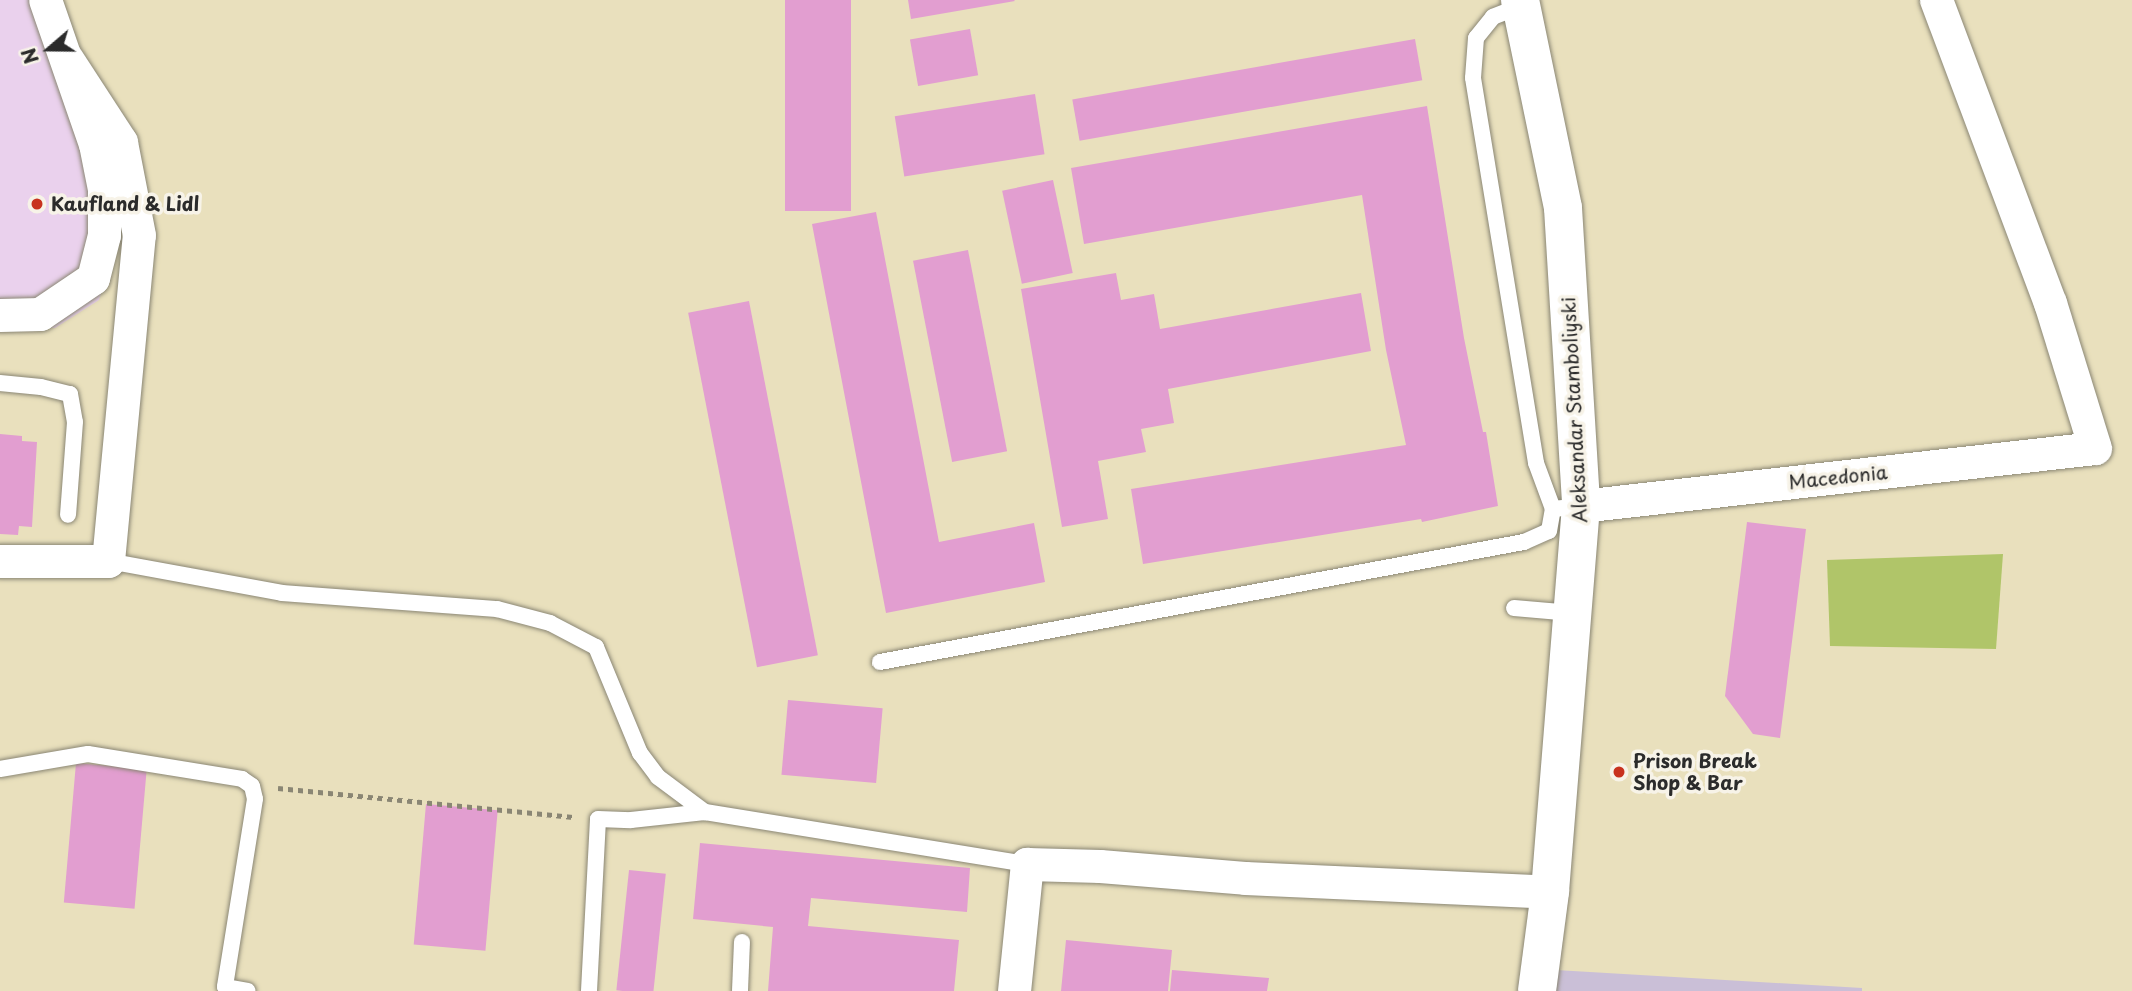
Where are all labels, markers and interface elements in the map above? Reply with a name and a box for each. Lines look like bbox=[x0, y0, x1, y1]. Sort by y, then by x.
north arrow bbox=[14, 14, 84, 84]
text: N bbox=[14, 44, 45, 68]
place label: Kaufland & Lidl bbox=[51, 193, 201, 215]
marker: Kaufland & Lidl bbox=[29, 196, 45, 212]
street label: Aleksandar Stamboliyski bbox=[1557, 297, 1591, 523]
street label: Macedonia bbox=[1788, 460, 1888, 494]
place label: Prison Break Shop & Bar bbox=[1633, 750, 1757, 794]
marker: Prison Break Shop & Bar bbox=[1611, 764, 1627, 780]

